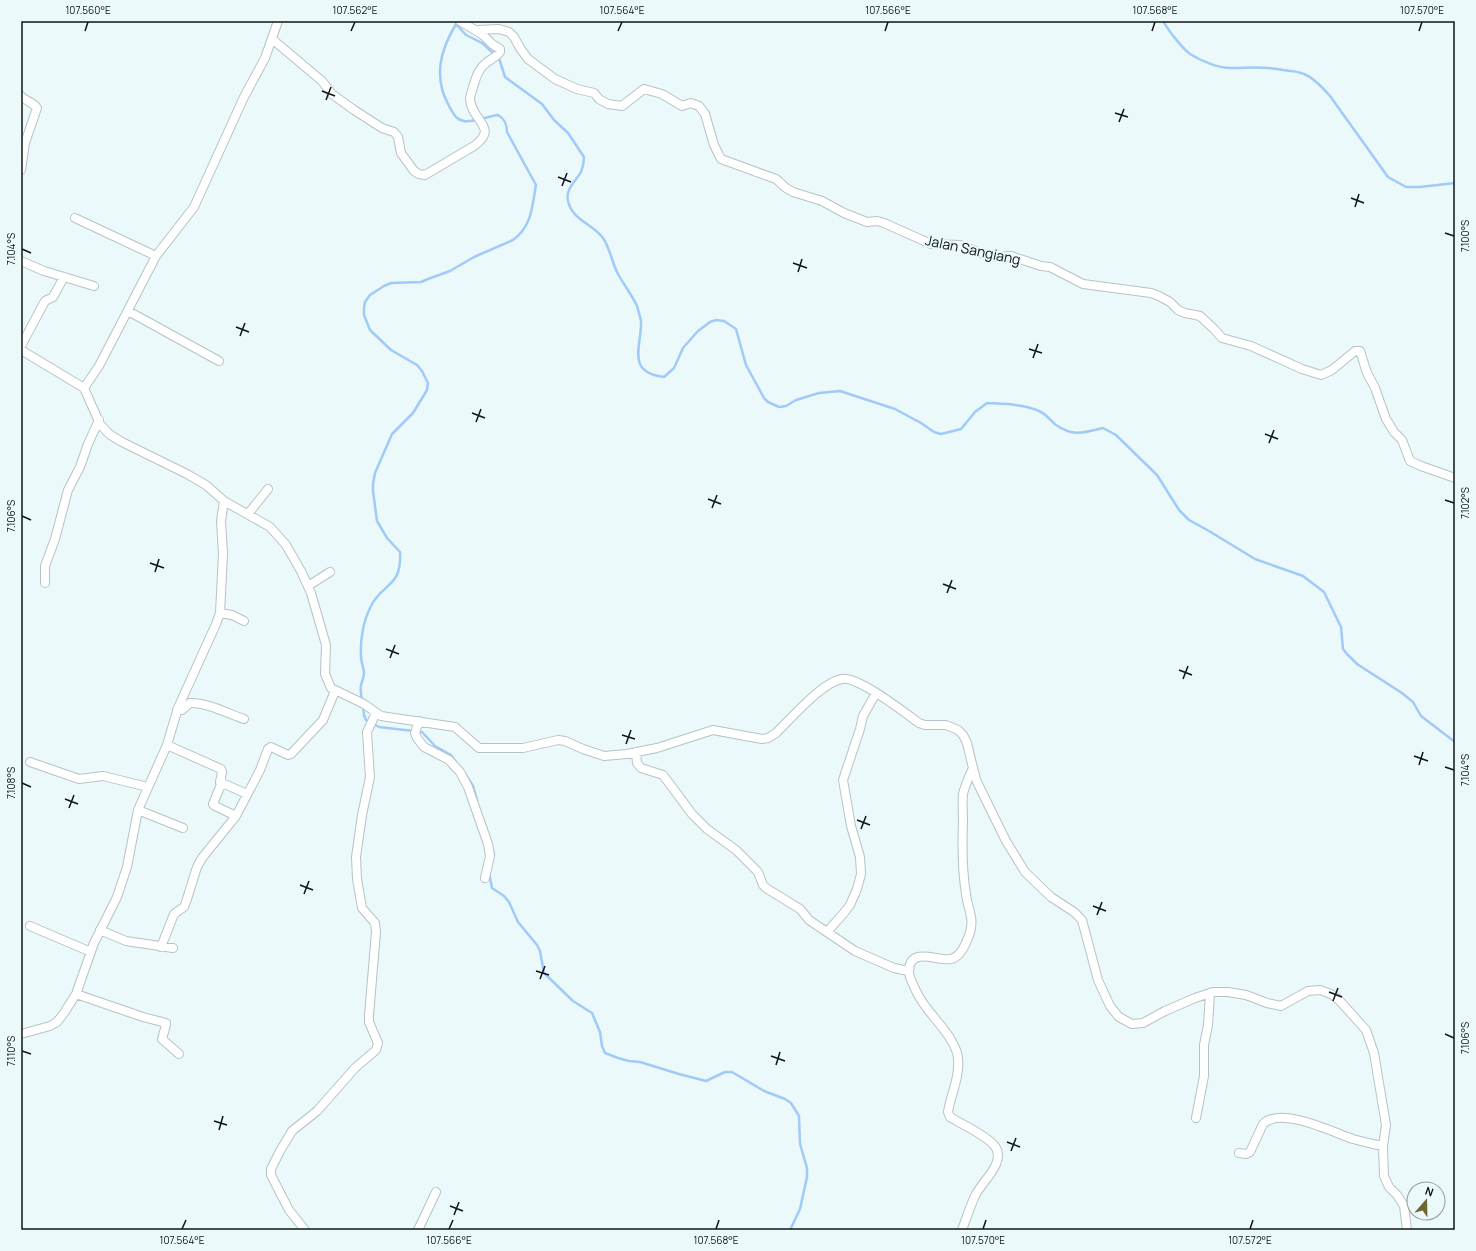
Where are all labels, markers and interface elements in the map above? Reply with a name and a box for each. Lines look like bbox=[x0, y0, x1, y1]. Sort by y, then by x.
text: 107.560°E bbox=[65, 3, 111, 17]
text: 107.562°E bbox=[333, 3, 378, 17]
text: 107.564°E bbox=[600, 3, 645, 17]
text: 107.566°E bbox=[865, 3, 911, 17]
text: 107.568°E bbox=[1133, 3, 1178, 17]
text: 107.570°E bbox=[1400, 3, 1444, 17]
text: 7.100°S bbox=[1458, 220, 1472, 252]
street label: Jalan Sangiang bbox=[924, 230, 1023, 269]
text: 7.104°S bbox=[4, 233, 18, 265]
text: 7.102°S bbox=[1458, 487, 1472, 519]
text: 7.106°S bbox=[4, 500, 18, 532]
text: 7.104°S bbox=[1458, 754, 1472, 786]
text: 7.108°S bbox=[4, 767, 18, 799]
text: 7.106°S bbox=[1458, 1022, 1472, 1054]
text: 7.110°S bbox=[4, 1036, 18, 1066]
north arrow bbox=[1406, 1181, 1446, 1221]
text: N bbox=[1423, 1183, 1436, 1200]
text: 107.564°E bbox=[160, 1233, 205, 1247]
text: 107.566°E bbox=[426, 1233, 472, 1247]
text: 107.568°E bbox=[694, 1233, 739, 1247]
text: 107.570°E bbox=[961, 1233, 1005, 1247]
text: 107.572°E bbox=[1228, 1233, 1272, 1247]

